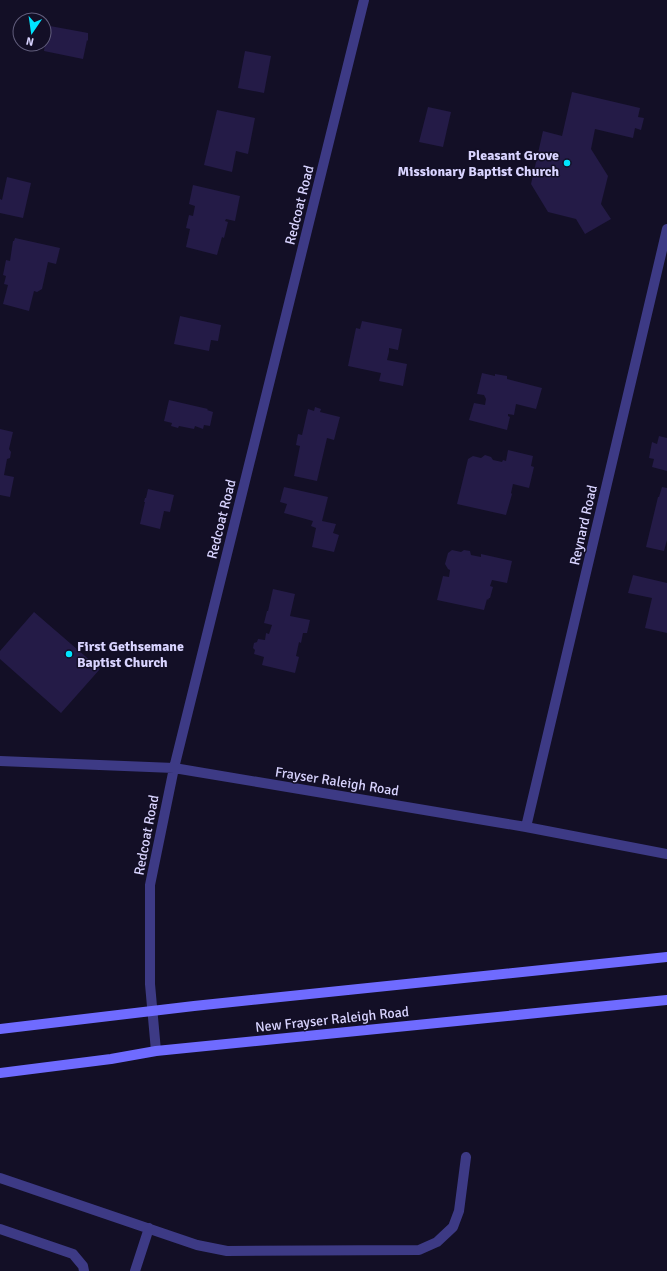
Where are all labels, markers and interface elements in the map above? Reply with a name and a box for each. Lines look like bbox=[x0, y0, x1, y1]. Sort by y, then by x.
north arrow bbox=[12, 12, 52, 52]
text: N bbox=[25, 34, 35, 48]
place label: Pleasant Grove Missionary Baptist Church bbox=[398, 147, 559, 180]
marker: Pleasant Grove Missionary Baptist Church bbox=[562, 158, 572, 168]
street label: Redcoat Road bbox=[281, 164, 318, 247]
street label: Redcoat Road bbox=[203, 478, 240, 561]
street label: Reynard Road bbox=[566, 483, 601, 567]
place label: First Gethsemane Baptist Church bbox=[77, 638, 184, 671]
marker: First Gethsemane Baptist Church bbox=[64, 649, 74, 659]
street label: Frayser Raleigh Road bbox=[274, 763, 400, 800]
street label: Redcoat Road bbox=[130, 794, 163, 877]
street label: New Frayser Raleigh Road bbox=[254, 1003, 410, 1036]

